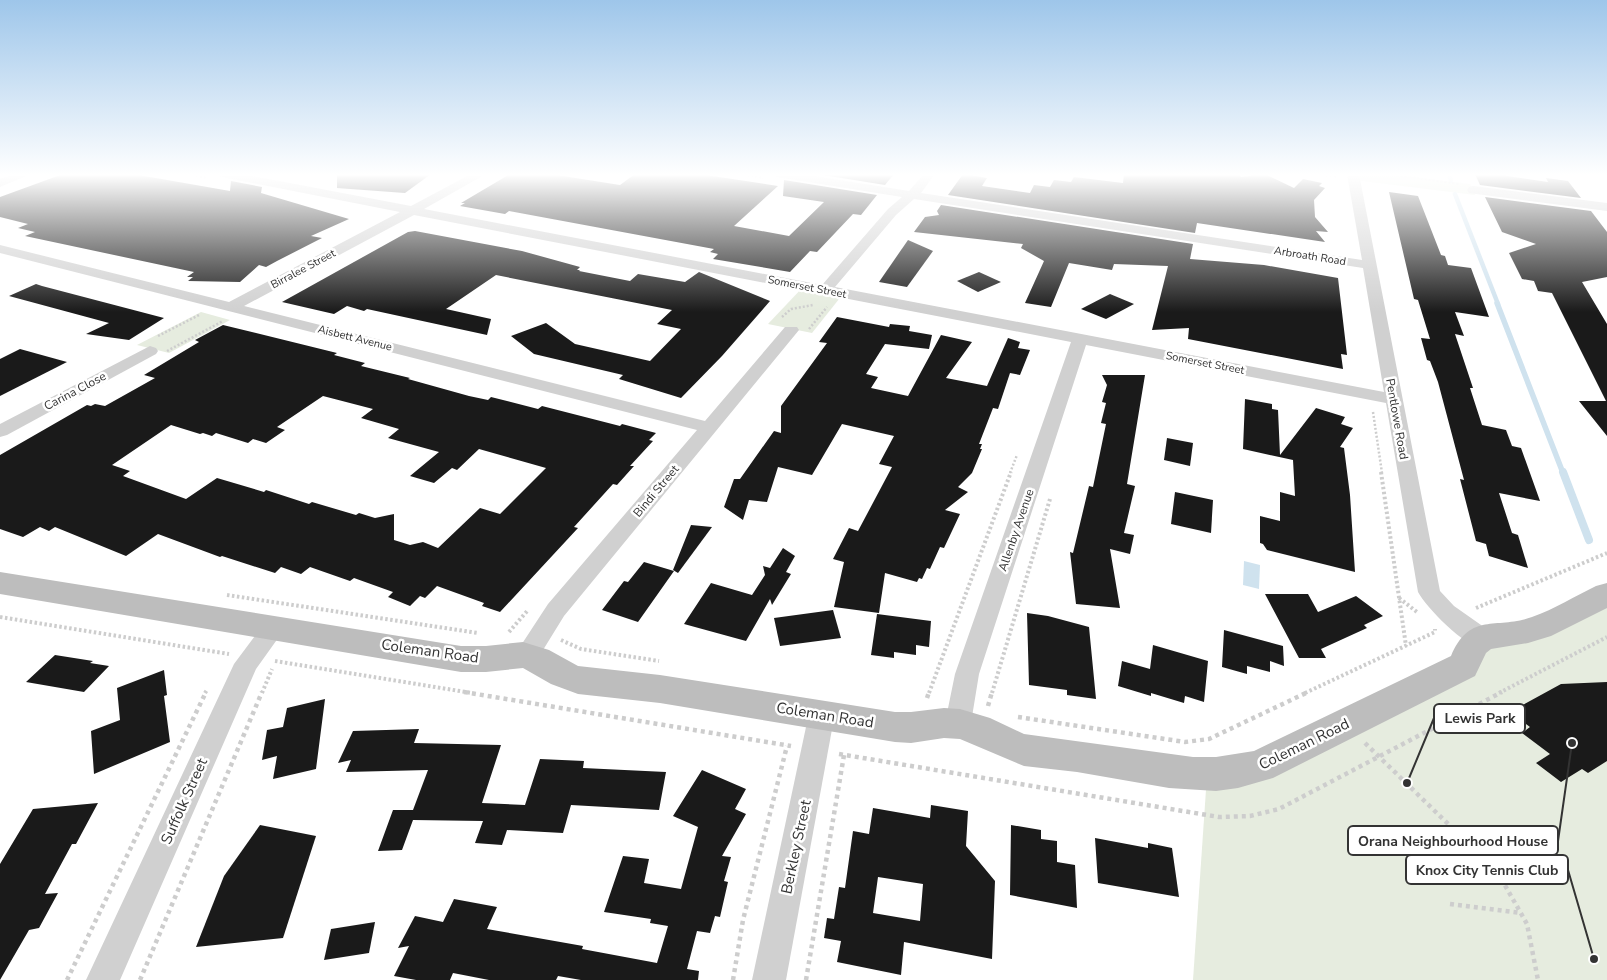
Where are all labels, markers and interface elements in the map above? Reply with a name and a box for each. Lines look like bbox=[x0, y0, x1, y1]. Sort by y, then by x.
street label: Arbroath Road bbox=[1273, 243, 1347, 269]
street label: Birralee Street bbox=[268, 246, 338, 292]
street label: Somerset Street bbox=[766, 272, 848, 302]
street label: Aisbett Avenue bbox=[316, 322, 394, 354]
street label: Somerset Street bbox=[1164, 348, 1246, 378]
street label: Carina Close bbox=[41, 368, 109, 414]
street label: Pentlowe Road bbox=[1382, 377, 1412, 461]
street label: Bindi Street bbox=[630, 461, 683, 520]
street label: Allenby Avenue bbox=[994, 487, 1038, 573]
street label: Coleman Road bbox=[380, 634, 480, 668]
street label: Coleman Road bbox=[775, 697, 875, 733]
callout: Lewis Park bbox=[1434, 704, 1525, 733]
text: Lewis Park bbox=[1445, 709, 1516, 728]
street label: Coleman Road bbox=[1255, 713, 1353, 775]
street label: Suffolk Street bbox=[156, 754, 212, 847]
street label: Berkley Street bbox=[776, 797, 816, 896]
callout: Orana Neighbourhood House bbox=[1348, 826, 1558, 855]
text: Orana Neighbourhood House bbox=[1358, 832, 1548, 851]
callout: Knox City Tennis Club bbox=[1406, 855, 1568, 884]
text: Knox City Tennis Club bbox=[1416, 861, 1558, 880]

